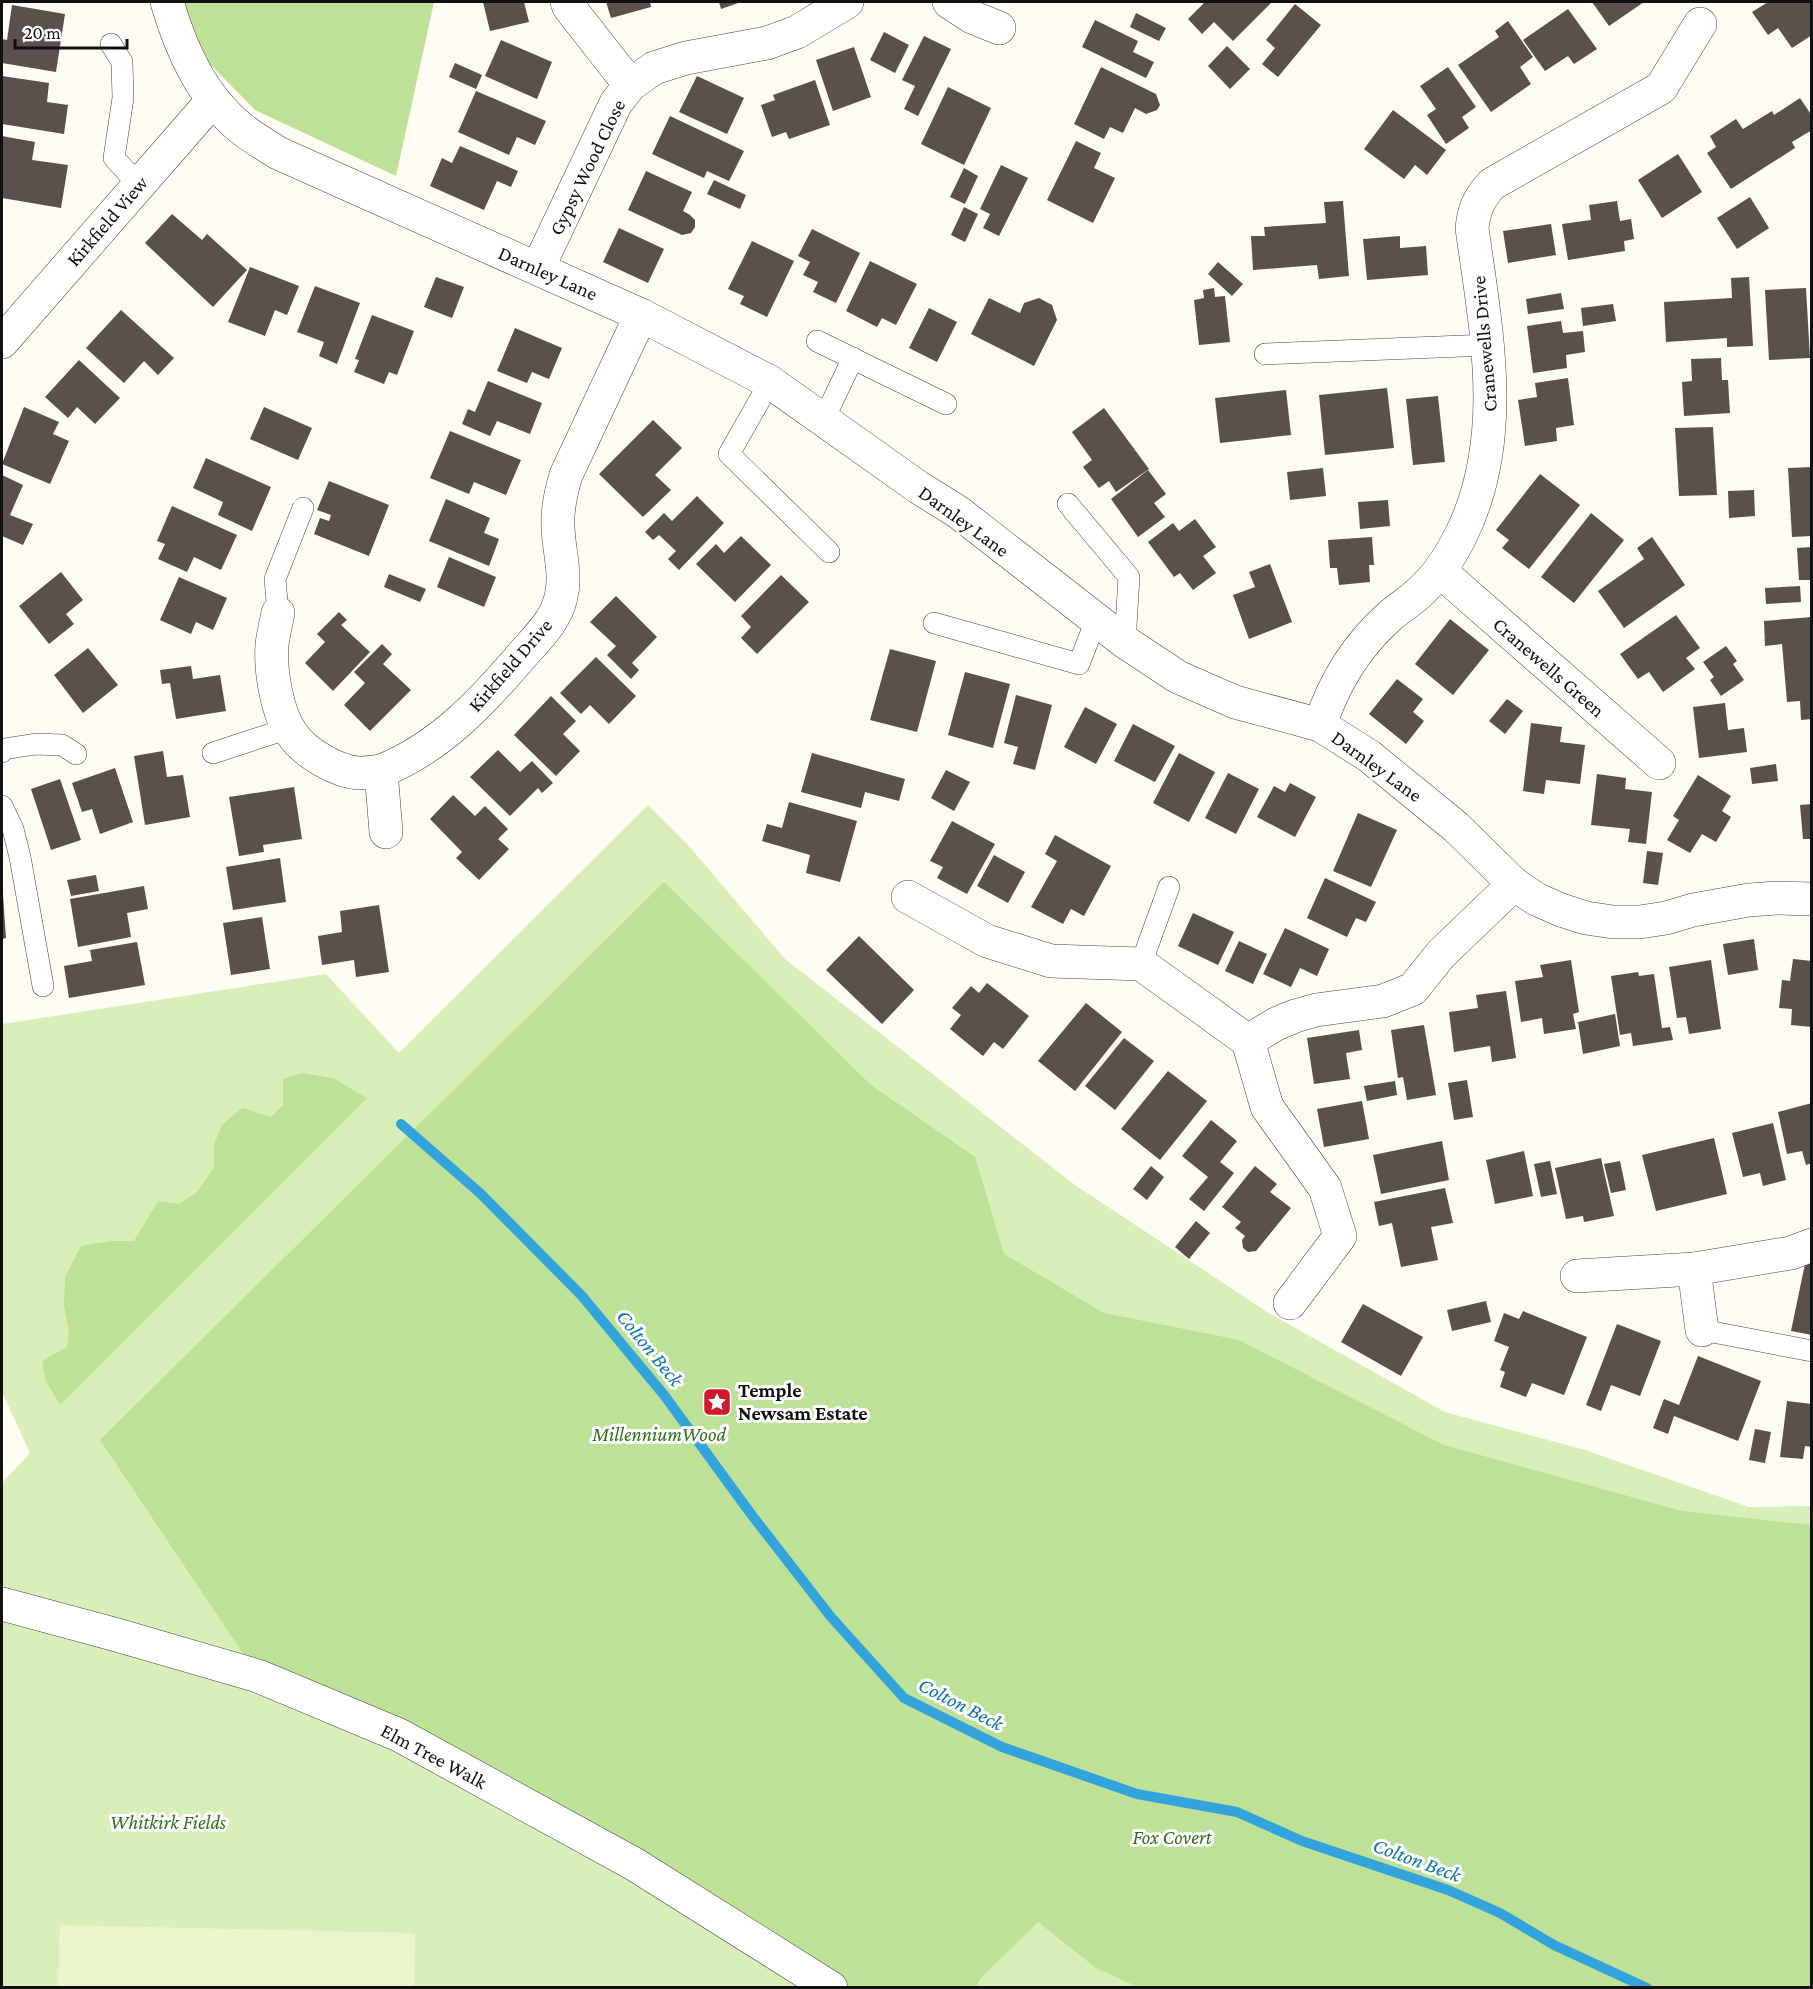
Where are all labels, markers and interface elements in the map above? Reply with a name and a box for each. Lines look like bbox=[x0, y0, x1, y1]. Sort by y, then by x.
scale bar bbox=[15, 12, 128, 50]
text: 20 m bbox=[24, 23, 61, 43]
street label: Gypsy Wood Close bbox=[545, 95, 630, 239]
street label: Kirkfield View bbox=[62, 171, 152, 270]
street label: Darnley Lane bbox=[495, 241, 601, 306]
street label: Cranewells Drive bbox=[1467, 275, 1501, 413]
street label: Darnley Lane bbox=[914, 481, 1014, 562]
street label: Cranewells Green bbox=[1489, 613, 1609, 722]
street label: Kirkfield Drive bbox=[464, 614, 556, 716]
street label: Darnley Lane bbox=[1327, 726, 1427, 807]
water label: Colton Beck bbox=[612, 1305, 689, 1392]
place label: Temple Newsam Estate bbox=[738, 1379, 868, 1424]
place icon: Temple Newsam Estate bbox=[701, 1386, 733, 1418]
park label: MillenniumWood bbox=[591, 1423, 726, 1445]
water label: Colton Beck bbox=[915, 1672, 1008, 1736]
street label: Elm Tree Walk bbox=[377, 1719, 491, 1793]
park label: Whitkirk Fields bbox=[110, 1811, 227, 1833]
park label: Fox Covert bbox=[1132, 1826, 1213, 1848]
water label: Colton Beck bbox=[1370, 1833, 1465, 1887]

